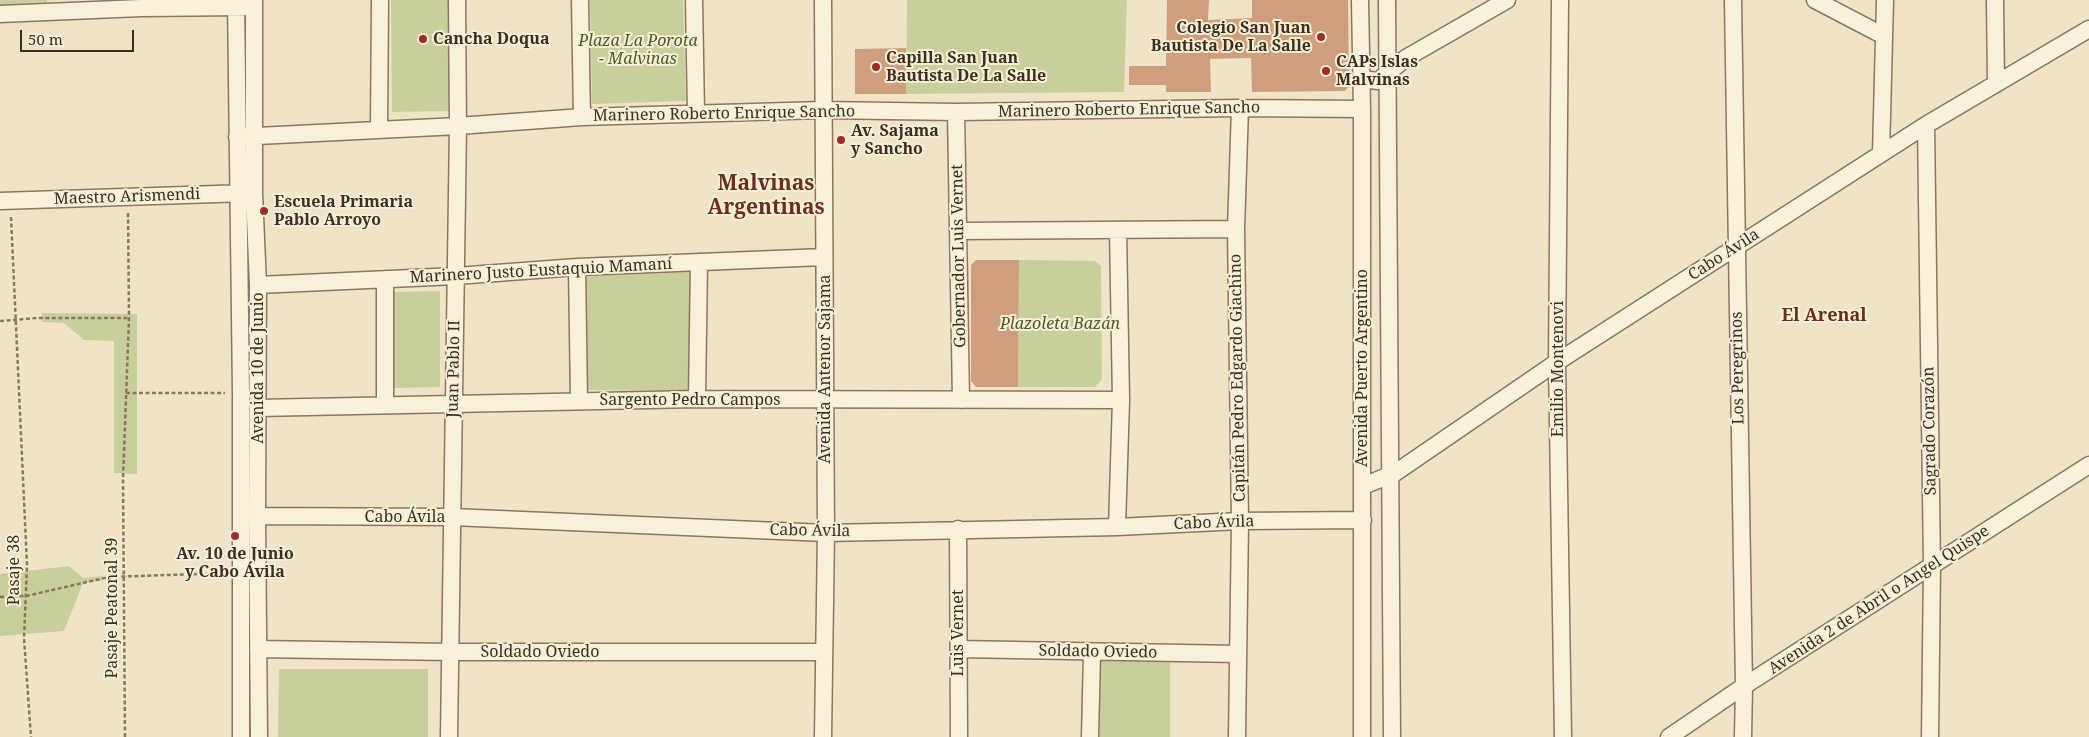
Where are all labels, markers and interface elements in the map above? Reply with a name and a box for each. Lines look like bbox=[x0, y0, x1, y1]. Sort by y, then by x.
place label: Colegio San Juan Bautista De La Salle bbox=[1151, 18, 1311, 56]
scale bar bbox=[22, 20, 136, 52]
text: 50 m bbox=[28, 29, 63, 49]
place label: Cancha Doqua bbox=[433, 29, 550, 49]
park label: Plaza La Porota - Malvinas bbox=[578, 31, 698, 69]
marker: Colegio San Juan Bautista De La Salle bbox=[1315, 31, 1327, 43]
marker: Cancha Doqua bbox=[417, 33, 429, 45]
place label: Capilla San Juan Bautista De La Salle bbox=[886, 48, 1046, 86]
place label: CAPs Islas Malvinas bbox=[1336, 52, 1418, 90]
marker: Capilla San Juan Bautista De La Salle bbox=[870, 61, 882, 73]
marker: CAPs Islas Malvinas bbox=[1320, 65, 1332, 77]
street label: Marinero Roberto Enrique Sancho bbox=[998, 98, 1260, 122]
street label: Marinero Roberto Enrique Sancho bbox=[593, 102, 855, 126]
place label: Av. Sajama y Sancho bbox=[851, 121, 939, 159]
marker: Av. Sajama y Sancho bbox=[835, 134, 847, 146]
street label: Gobernador Luis Vernet bbox=[948, 164, 970, 348]
district label: Malvinas Argentinas bbox=[707, 171, 825, 221]
street label: Maestro Arismendi bbox=[53, 185, 201, 209]
place label: Escuela Primaria Pablo Arroyo bbox=[274, 192, 413, 230]
marker: Escuela Primaria Pablo Arroyo bbox=[258, 205, 270, 217]
street label: Cabo Ávila bbox=[1685, 225, 1763, 285]
street label: Capitán Pedro Edgardo Giachino bbox=[1226, 254, 1250, 502]
street label: Marinero Justo Eustaquio Mamaní bbox=[409, 255, 673, 287]
street label: Avenida Puerto Argentino bbox=[1352, 269, 1372, 467]
street label: Avenida Antenor Sajama bbox=[815, 274, 835, 464]
street label: Avenida 10 de Junio bbox=[248, 292, 268, 444]
street label: Emilio Montenovi bbox=[1548, 301, 1568, 437]
district label: El Arenal bbox=[1781, 305, 1867, 327]
street label: Los Peregrinos bbox=[1727, 311, 1749, 425]
park label: Plazoleta Bazán bbox=[1000, 314, 1120, 334]
street label: Juan Pablo II bbox=[444, 320, 464, 418]
street label: Sagrado Corazón bbox=[1919, 366, 1941, 496]
street label: Sargento Pedro Campos bbox=[600, 390, 780, 410]
street label: Cabo Ávila bbox=[365, 507, 445, 527]
street label: Cabo Ávila bbox=[1173, 512, 1255, 534]
street label: Cabo Ávila bbox=[769, 521, 851, 541]
street label: Avenida 2 de Abril o Angel Quispe bbox=[1765, 521, 1993, 679]
marker: Av. 10 de Junio y Cabo Ávila bbox=[229, 530, 241, 542]
street label: Pasaje 38 bbox=[4, 535, 24, 605]
street label: Pasaje Peatonal 39 bbox=[102, 538, 122, 678]
place label: Av. 10 de Junio y Cabo Ávila bbox=[176, 544, 294, 582]
street label: Luis Vernet bbox=[948, 589, 968, 677]
street label: Soldado Oviedo bbox=[1038, 641, 1158, 663]
street label: Soldado Oviedo bbox=[481, 642, 599, 662]

